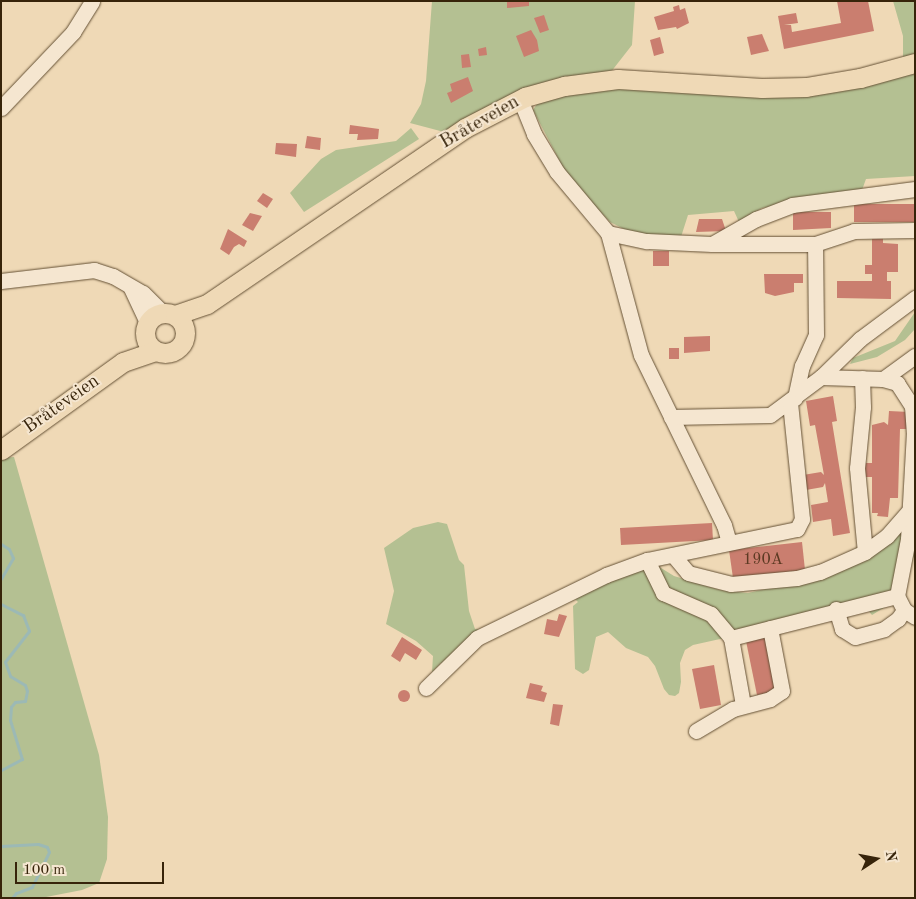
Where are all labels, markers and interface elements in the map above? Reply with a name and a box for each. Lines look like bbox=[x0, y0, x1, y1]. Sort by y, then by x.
street label: Bråteveien bbox=[436, 91, 524, 155]
street label: Bråteveien bbox=[20, 371, 104, 439]
house number: 190A bbox=[743, 550, 783, 570]
north arrow bbox=[851, 834, 901, 884]
text: N bbox=[883, 850, 899, 863]
scale bar bbox=[18, 852, 166, 884]
text: 100 m bbox=[23, 863, 65, 878]

